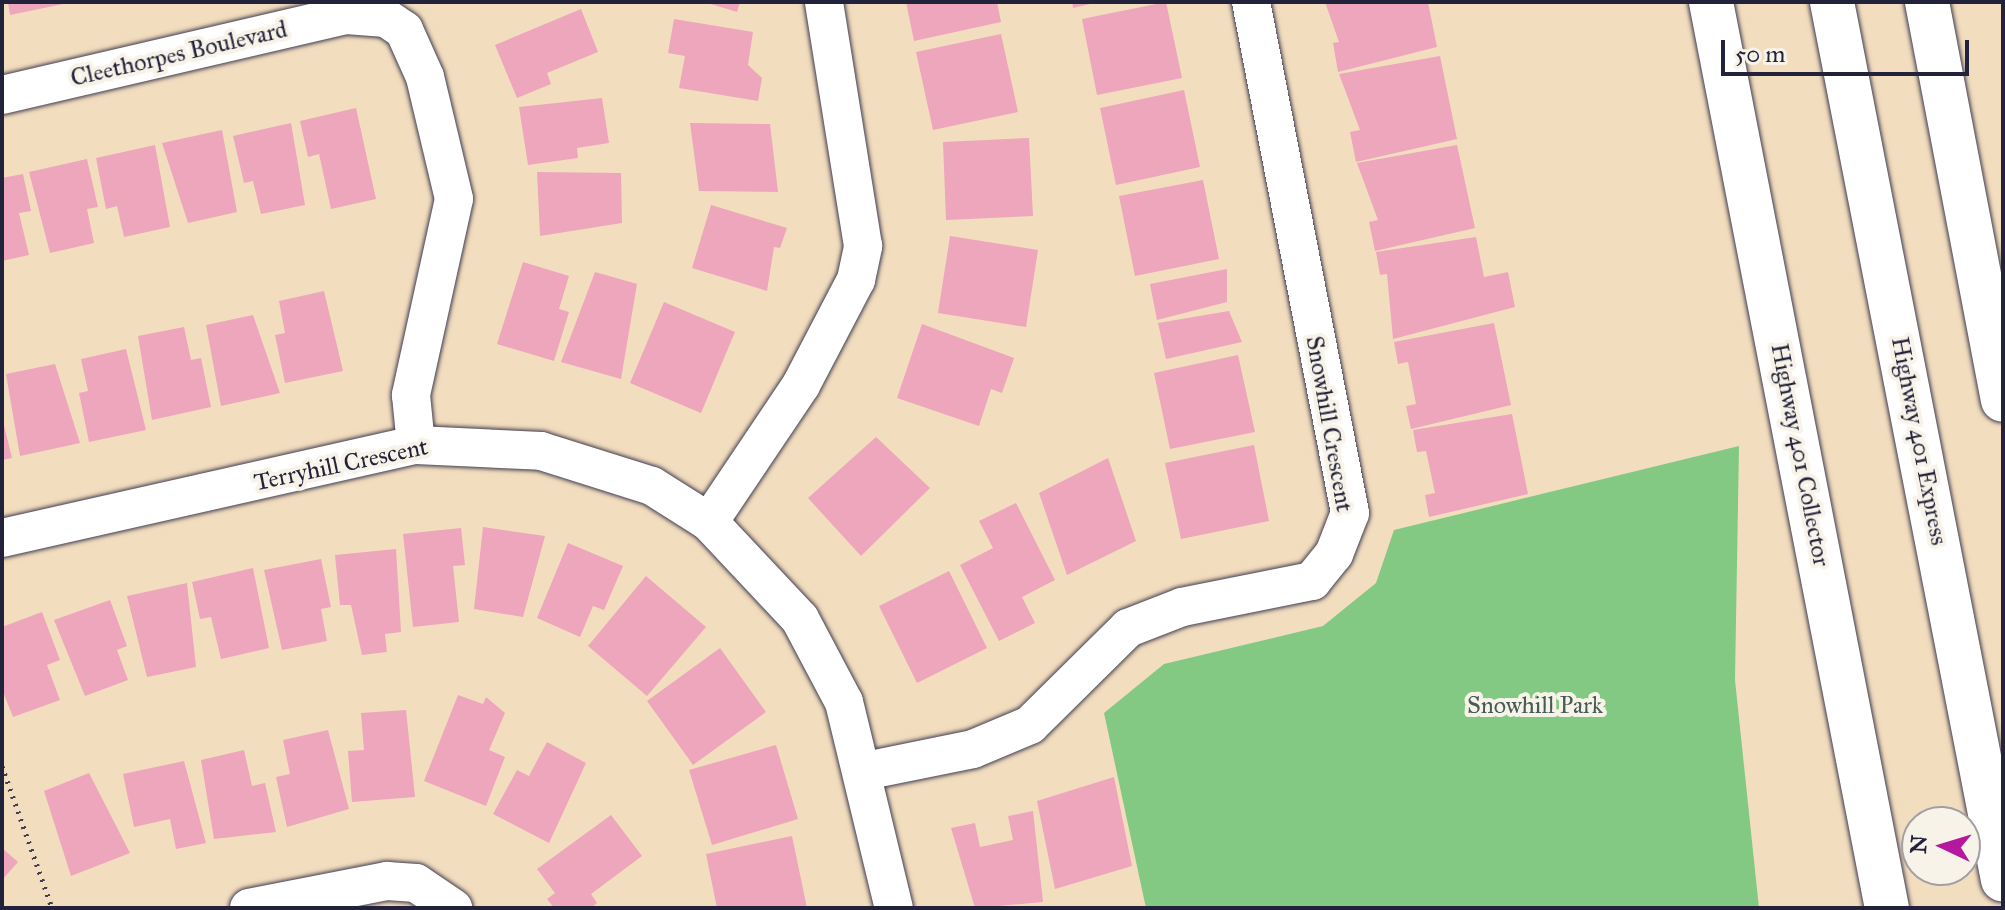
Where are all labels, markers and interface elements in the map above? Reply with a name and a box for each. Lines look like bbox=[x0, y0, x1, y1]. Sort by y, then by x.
street label: Cleethorpes Boulevard bbox=[68, 15, 290, 93]
scale bar bbox=[1725, 24, 1973, 74]
text: 50 m bbox=[1735, 39, 1785, 69]
street label: Snowhill Crescent bbox=[1299, 334, 1359, 514]
street label: Highway 401 Express bbox=[1885, 334, 1953, 548]
street label: Highway 401 Collector bbox=[1764, 341, 1836, 569]
street label: Terryhill Crescent bbox=[251, 433, 431, 497]
park label: Snowhill Park bbox=[1467, 692, 1603, 720]
north arrow bbox=[1901, 806, 1981, 886]
text: N bbox=[1904, 834, 1933, 855]

